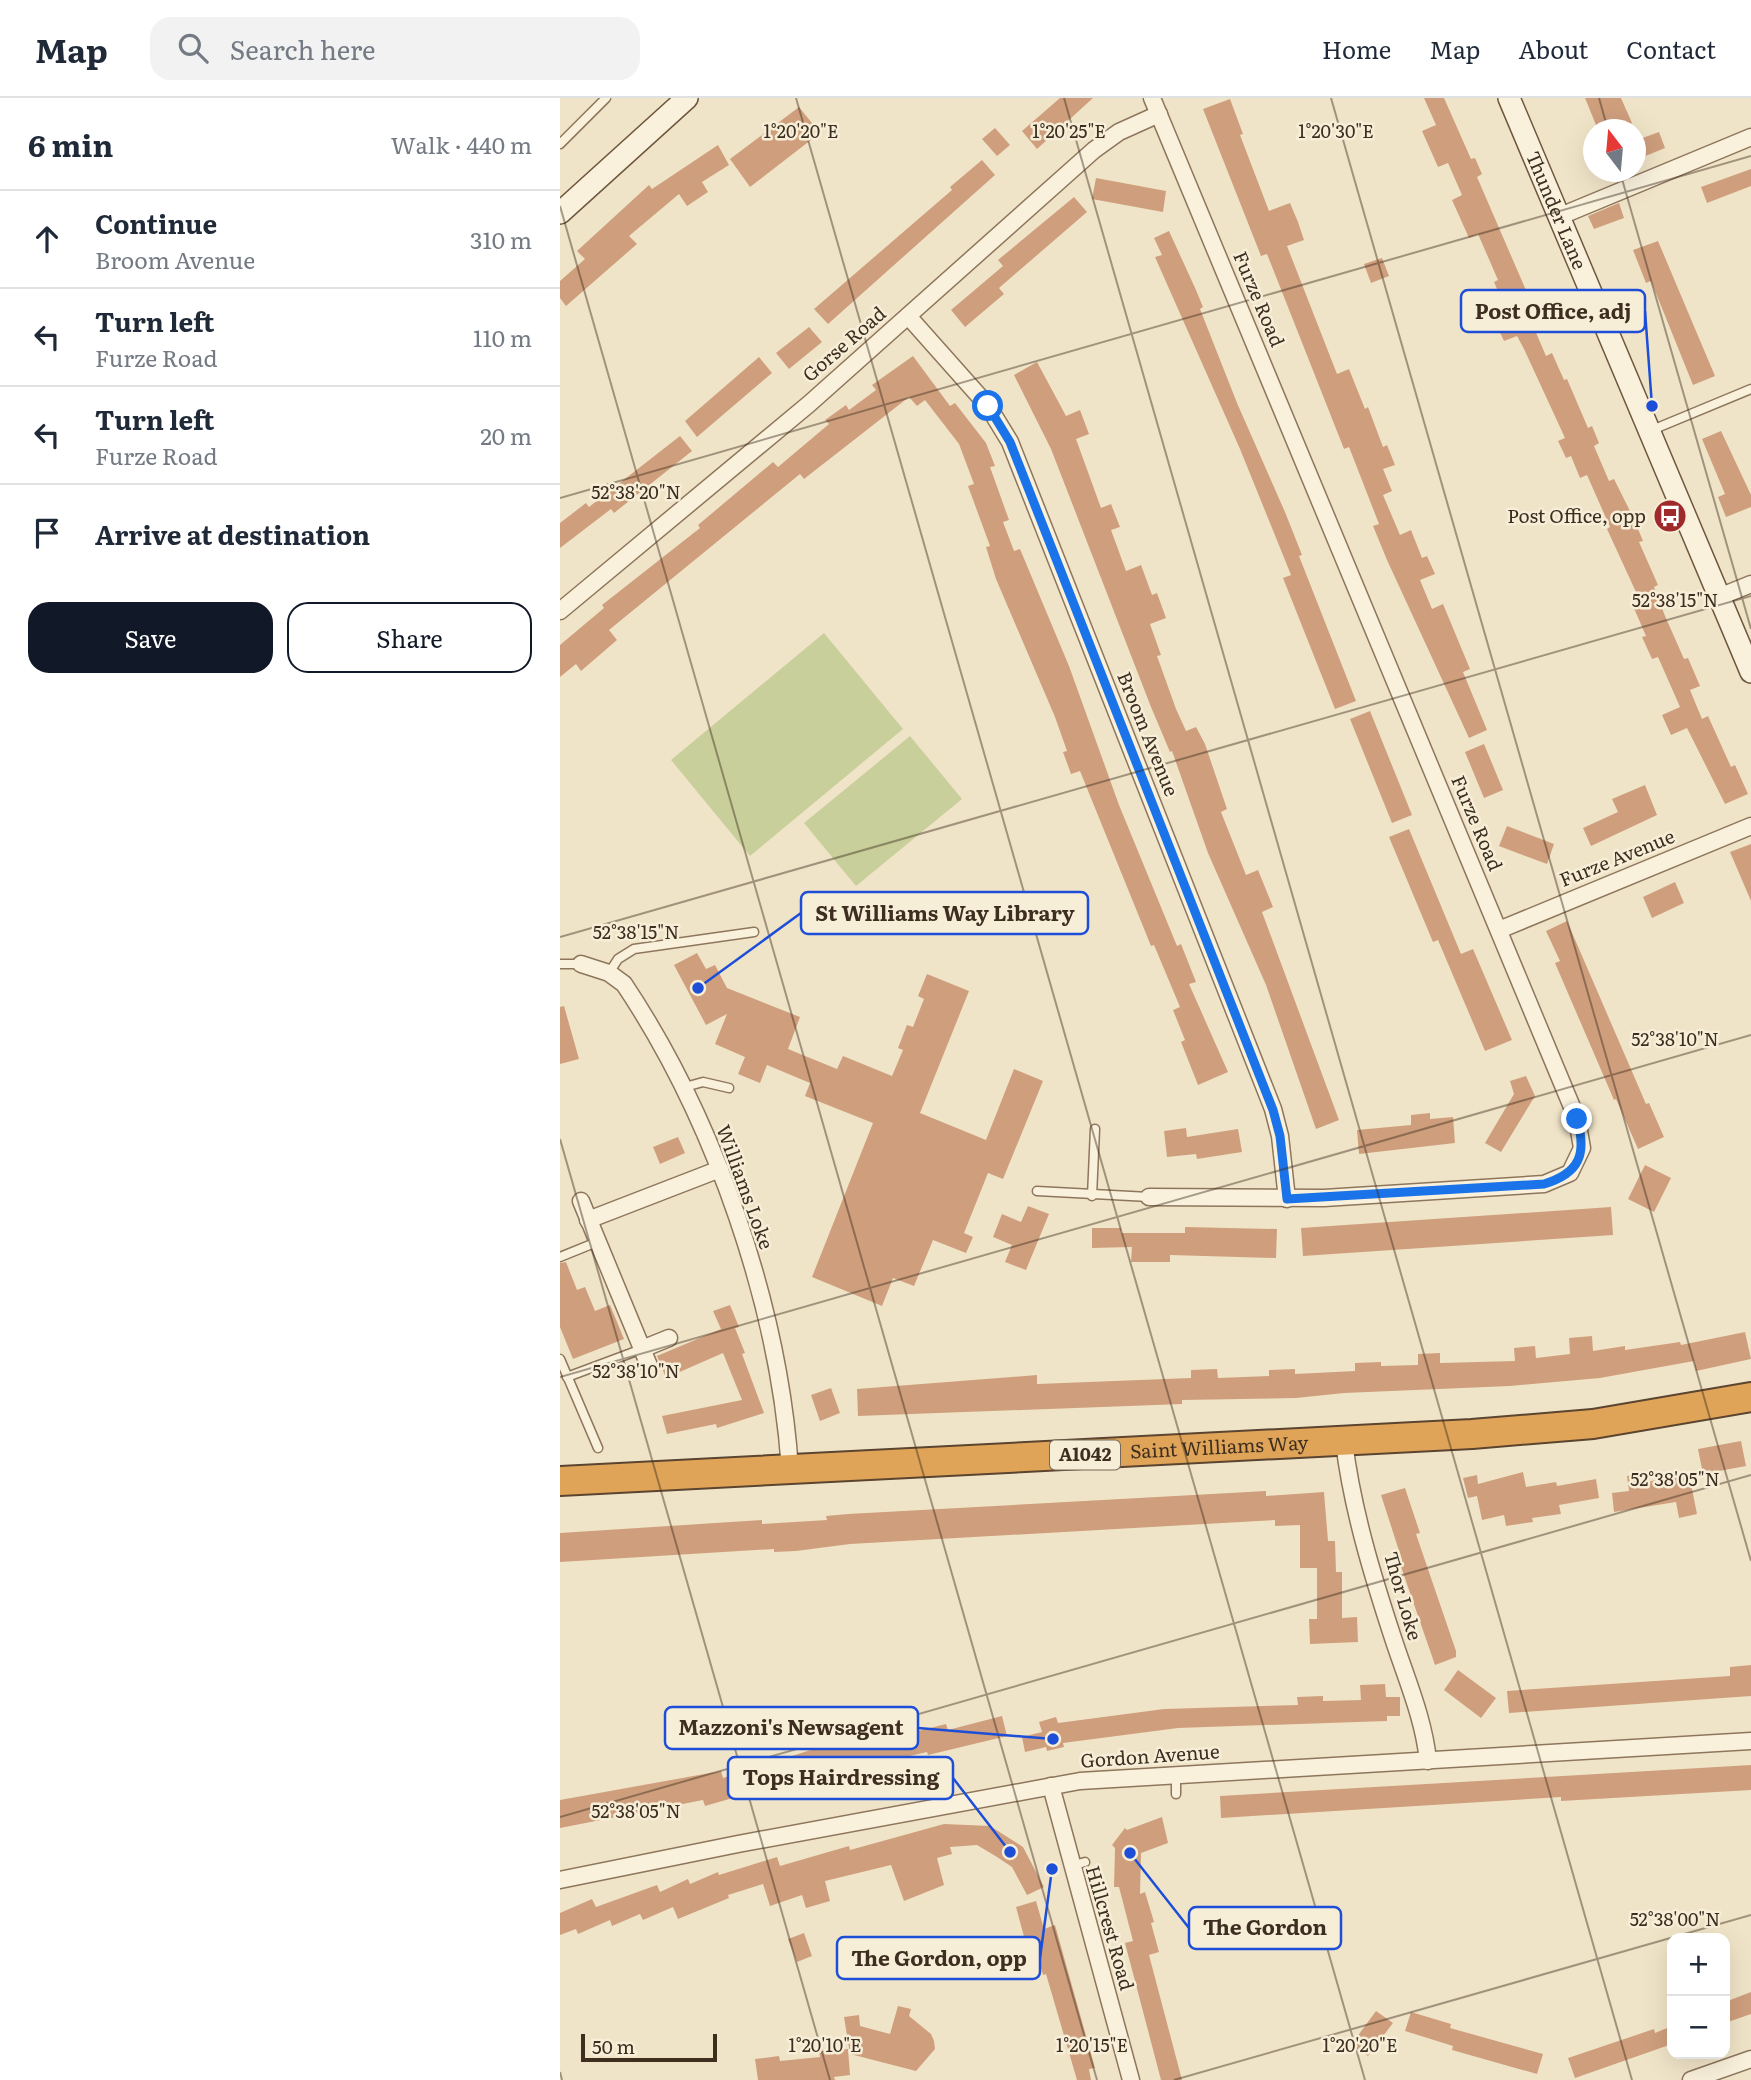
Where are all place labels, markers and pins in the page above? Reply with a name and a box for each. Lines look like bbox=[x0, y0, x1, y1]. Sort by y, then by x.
callout: Post Office, adj bbox=[1461, 290, 1645, 332]
bus stop icon: Post Office, opp bbox=[1651, 497, 1689, 535]
place label: Post Office, opp bbox=[1507, 501, 1646, 529]
callout: St Williams Way Library bbox=[801, 892, 1088, 934]
callout: Mazzoni's Newsagent bbox=[665, 1707, 918, 1749]
callout: Tops Hairdressing bbox=[728, 1757, 953, 1799]
callout: The Gordon bbox=[1189, 1907, 1341, 1949]
callout: The Gordon, opp bbox=[837, 1937, 1040, 1979]

